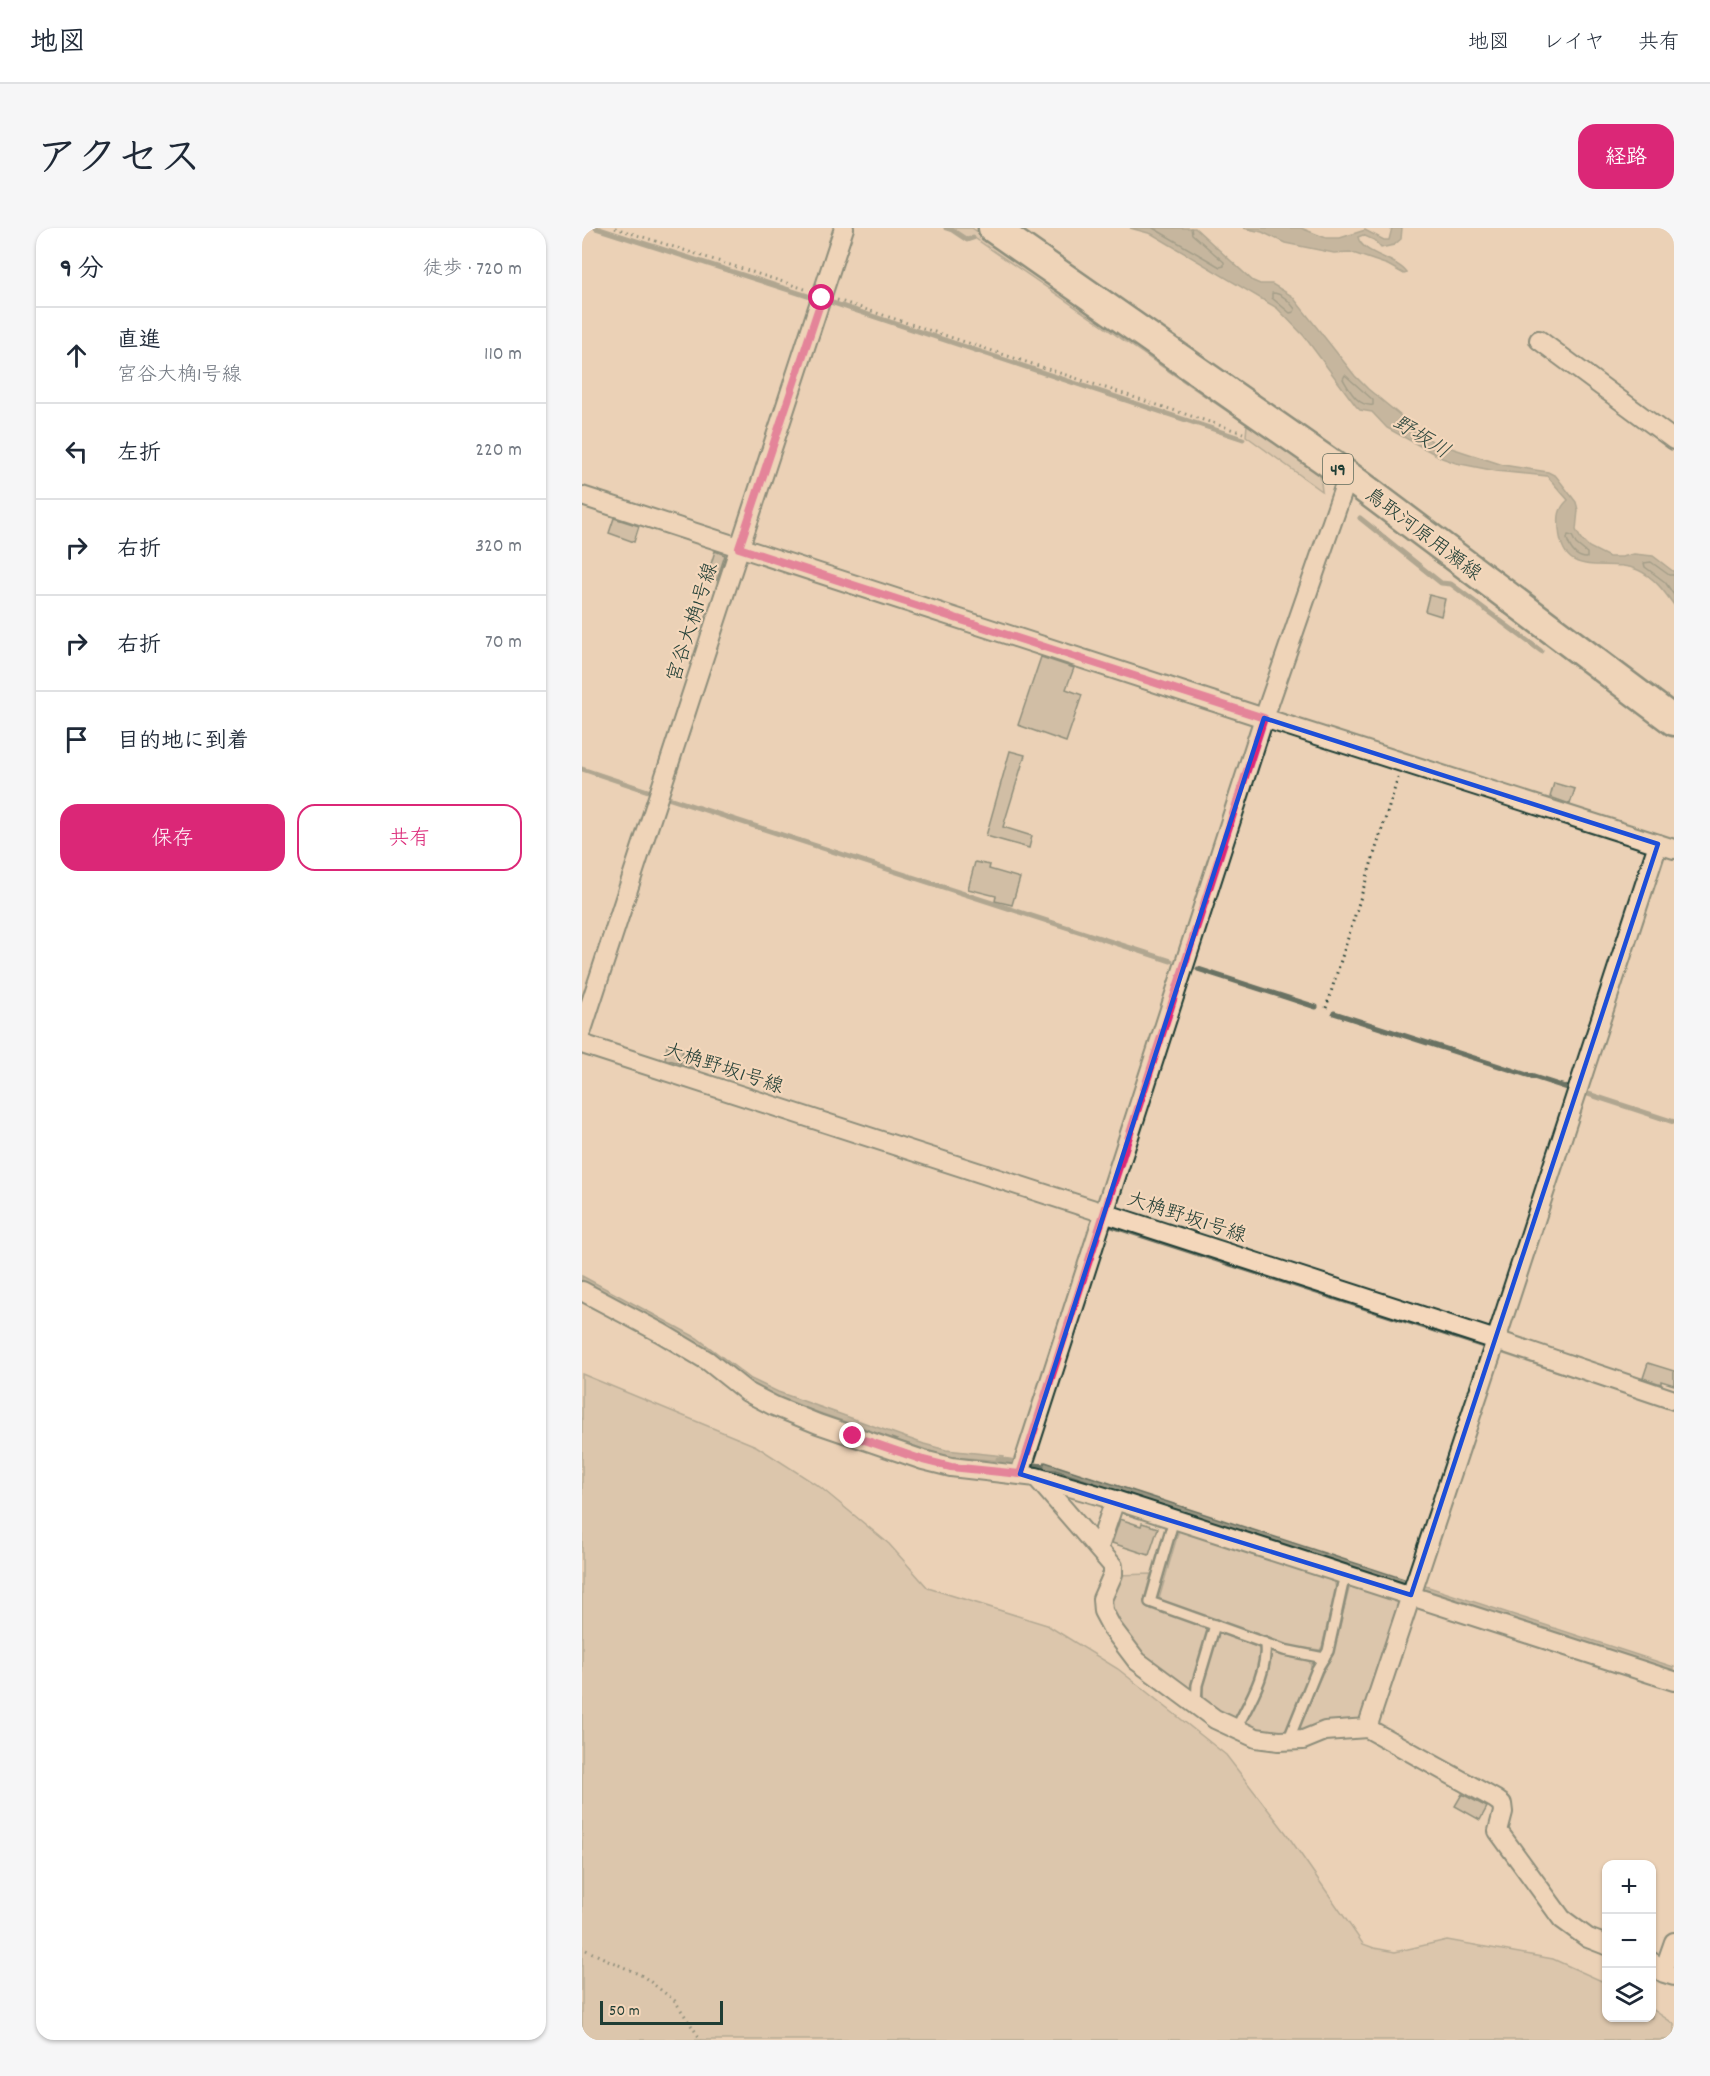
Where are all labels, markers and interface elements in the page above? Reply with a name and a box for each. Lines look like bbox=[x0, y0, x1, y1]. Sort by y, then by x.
text: 地図 bbox=[30, 25, 86, 65]
text: 地図 bbox=[1468, 29, 1510, 59]
text: レイヤ bbox=[1543, 29, 1605, 59]
text: 共有 bbox=[1638, 29, 1680, 59]
button: 経路 bbox=[1578, 124, 1674, 189]
text: アクセス bbox=[36, 132, 201, 192]
text: 9 分 bbox=[60, 252, 104, 289]
text: 徒歩 · 720 m bbox=[423, 256, 522, 284]
route start bbox=[808, 284, 834, 310]
text: 直進 bbox=[117, 326, 161, 357]
icon: ahead bbox=[60, 339, 93, 372]
text: 110 m bbox=[484, 341, 522, 369]
text: 宮谷大桷1号線 bbox=[117, 362, 241, 390]
water label: 野坂川 bbox=[1386, 409, 1455, 468]
icon: left bbox=[60, 435, 93, 468]
text: 220 m bbox=[475, 437, 522, 465]
text: 左折 bbox=[117, 439, 161, 470]
road number: 49 bbox=[1323, 454, 1353, 484]
street label: 鳥取河原用瀬線 bbox=[1358, 482, 1487, 589]
icon: right bbox=[60, 531, 93, 564]
text: 320 m bbox=[475, 533, 522, 561]
text: 右折 bbox=[117, 535, 161, 566]
street label: 宮谷大桷1号線 bbox=[661, 559, 726, 686]
icon: right bbox=[60, 627, 93, 660]
text: 70 m bbox=[485, 629, 522, 657]
text: 右折 bbox=[117, 631, 161, 662]
icon: arrive bbox=[60, 723, 93, 756]
text: 目的地に到着 bbox=[117, 727, 249, 758]
button: 保存 bbox=[60, 804, 285, 871]
button: 共有 bbox=[297, 804, 522, 871]
street label: 大桷野坂1号線 bbox=[660, 1037, 787, 1102]
street label: 大桷野坂1号線 bbox=[1123, 1186, 1250, 1251]
route end bbox=[839, 1422, 865, 1448]
map controls bbox=[1602, 1860, 1656, 2022]
button: + bbox=[1602, 1860, 1656, 1914]
button: − bbox=[1602, 1914, 1656, 1968]
button: layers bbox=[1602, 1968, 1656, 2022]
scale bar bbox=[600, 1998, 723, 2026]
text: 50 m bbox=[609, 2000, 640, 2023]

